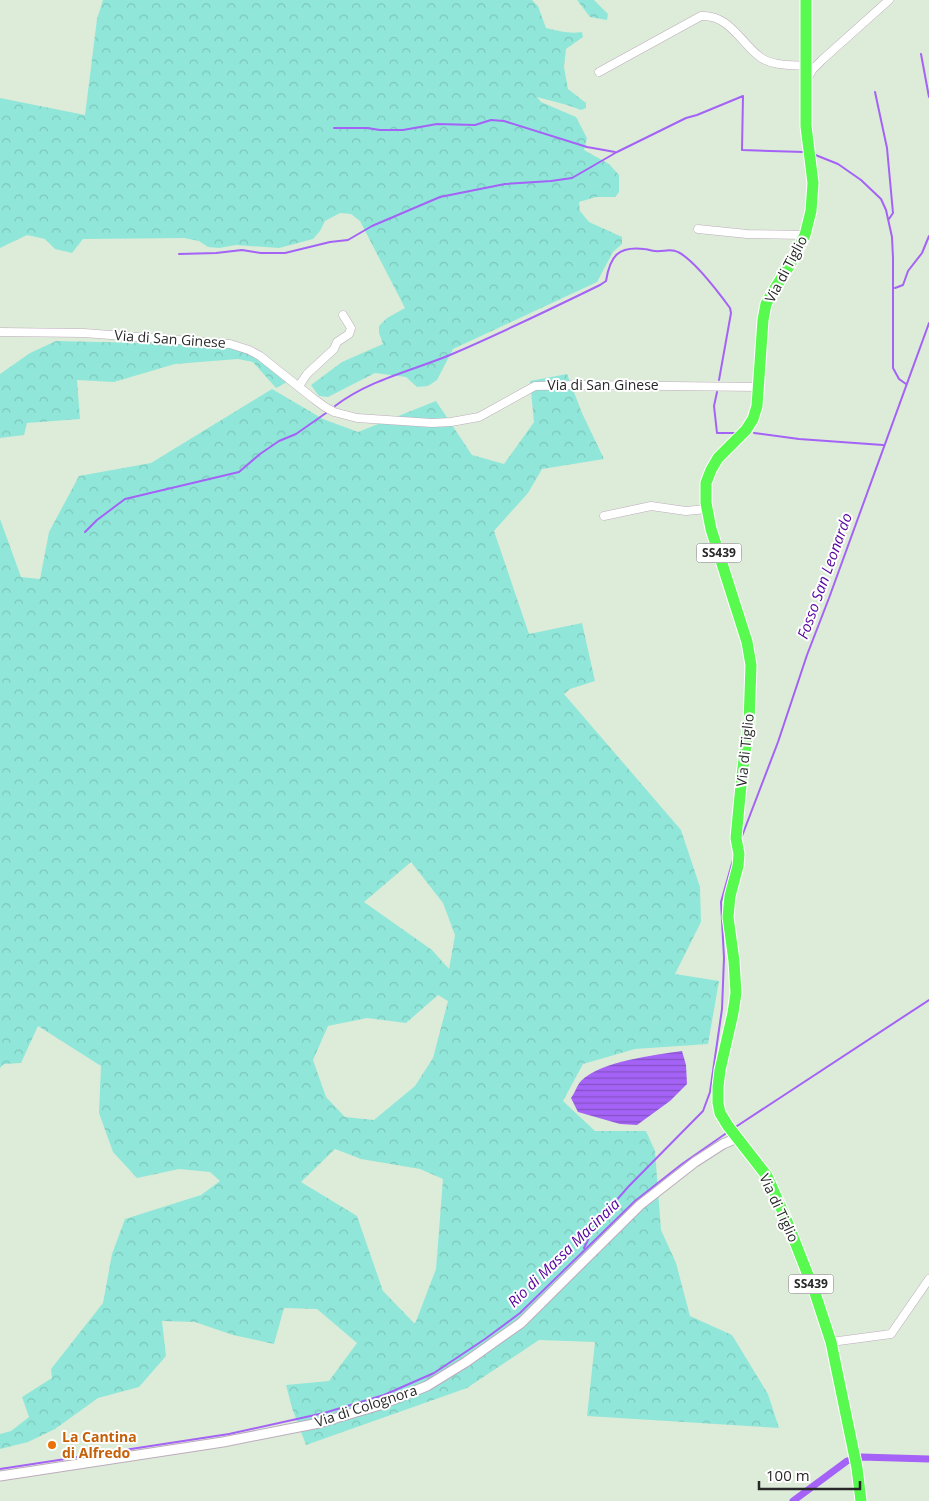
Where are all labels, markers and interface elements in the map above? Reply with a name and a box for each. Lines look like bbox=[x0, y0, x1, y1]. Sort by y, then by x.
street label: Via di Tiglio bbox=[760, 232, 811, 306]
street label: Via di San Ginese bbox=[114, 325, 226, 352]
street label: Via di San Ginese bbox=[547, 375, 659, 394]
water label: Fosso San Leonardo bbox=[792, 510, 856, 641]
road number: SS439 bbox=[696, 544, 742, 562]
street label: Via di Tiglio bbox=[731, 712, 758, 787]
street label: Via di Tiglio bbox=[755, 1171, 804, 1245]
water label: Rio di Massa Macinaia bbox=[503, 1193, 624, 1311]
road number: SS439 bbox=[788, 1274, 834, 1294]
street label: Via di Colognora bbox=[312, 1380, 419, 1431]
place label: La Cantina di Alfredo bbox=[62, 1427, 137, 1462]
marker: La Cantina di Alfredo bbox=[46, 1439, 58, 1451]
scale bar bbox=[759, 1458, 860, 1490]
text: 100 m bbox=[766, 1465, 810, 1485]

